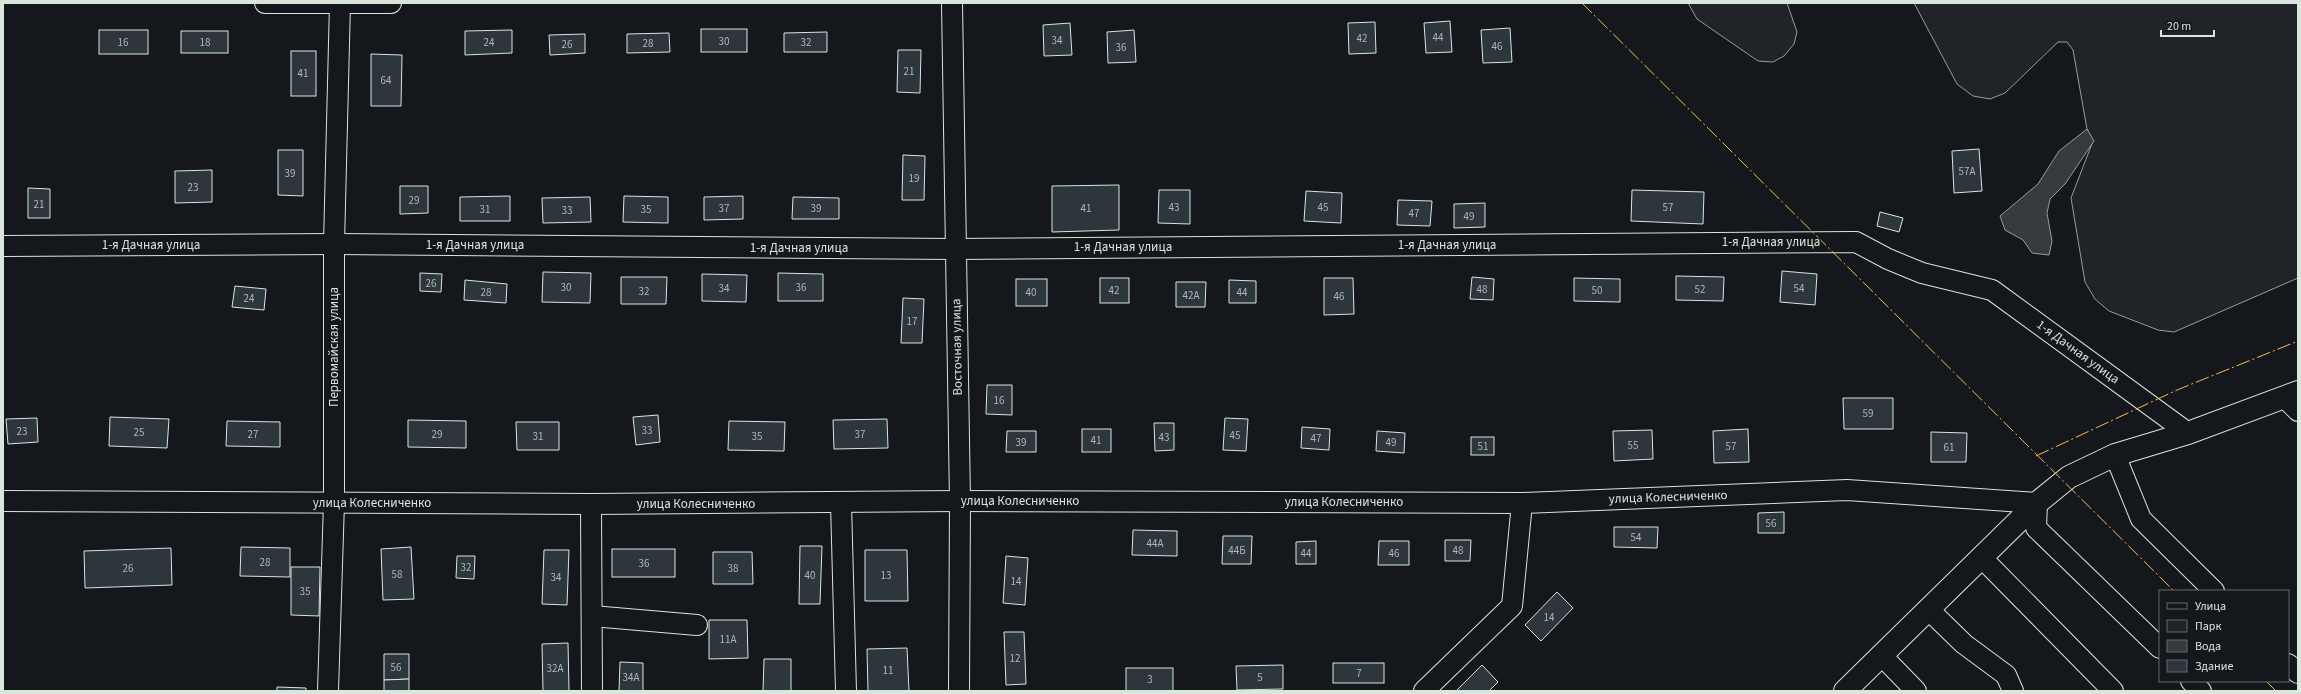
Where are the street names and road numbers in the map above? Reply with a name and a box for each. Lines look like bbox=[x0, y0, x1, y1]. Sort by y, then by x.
street label: 1-я Дачная улица bbox=[1722, 233, 1820, 251]
street label: 1-я Дачная улица bbox=[102, 236, 200, 254]
street label: 1-я Дачная улица bbox=[426, 236, 524, 254]
street label: 1-я Дачная улица bbox=[1398, 236, 1496, 254]
street label: 1-я Дачная улица bbox=[1074, 238, 1172, 256]
street label: 1-я Дачная улица bbox=[750, 239, 848, 257]
street label: Первомайская улица bbox=[325, 287, 343, 407]
street label: Восточная улица bbox=[947, 298, 967, 396]
street label: 1-я Дачная улица bbox=[2033, 316, 2123, 388]
street label: улица Колесниченко bbox=[1608, 486, 1728, 508]
street label: улица Колесниченко bbox=[961, 492, 1079, 510]
street label: улица Колесниченко bbox=[1285, 493, 1403, 511]
street label: улица Колесниченко bbox=[313, 494, 431, 512]
street label: улица Колесниченко bbox=[637, 495, 755, 513]

